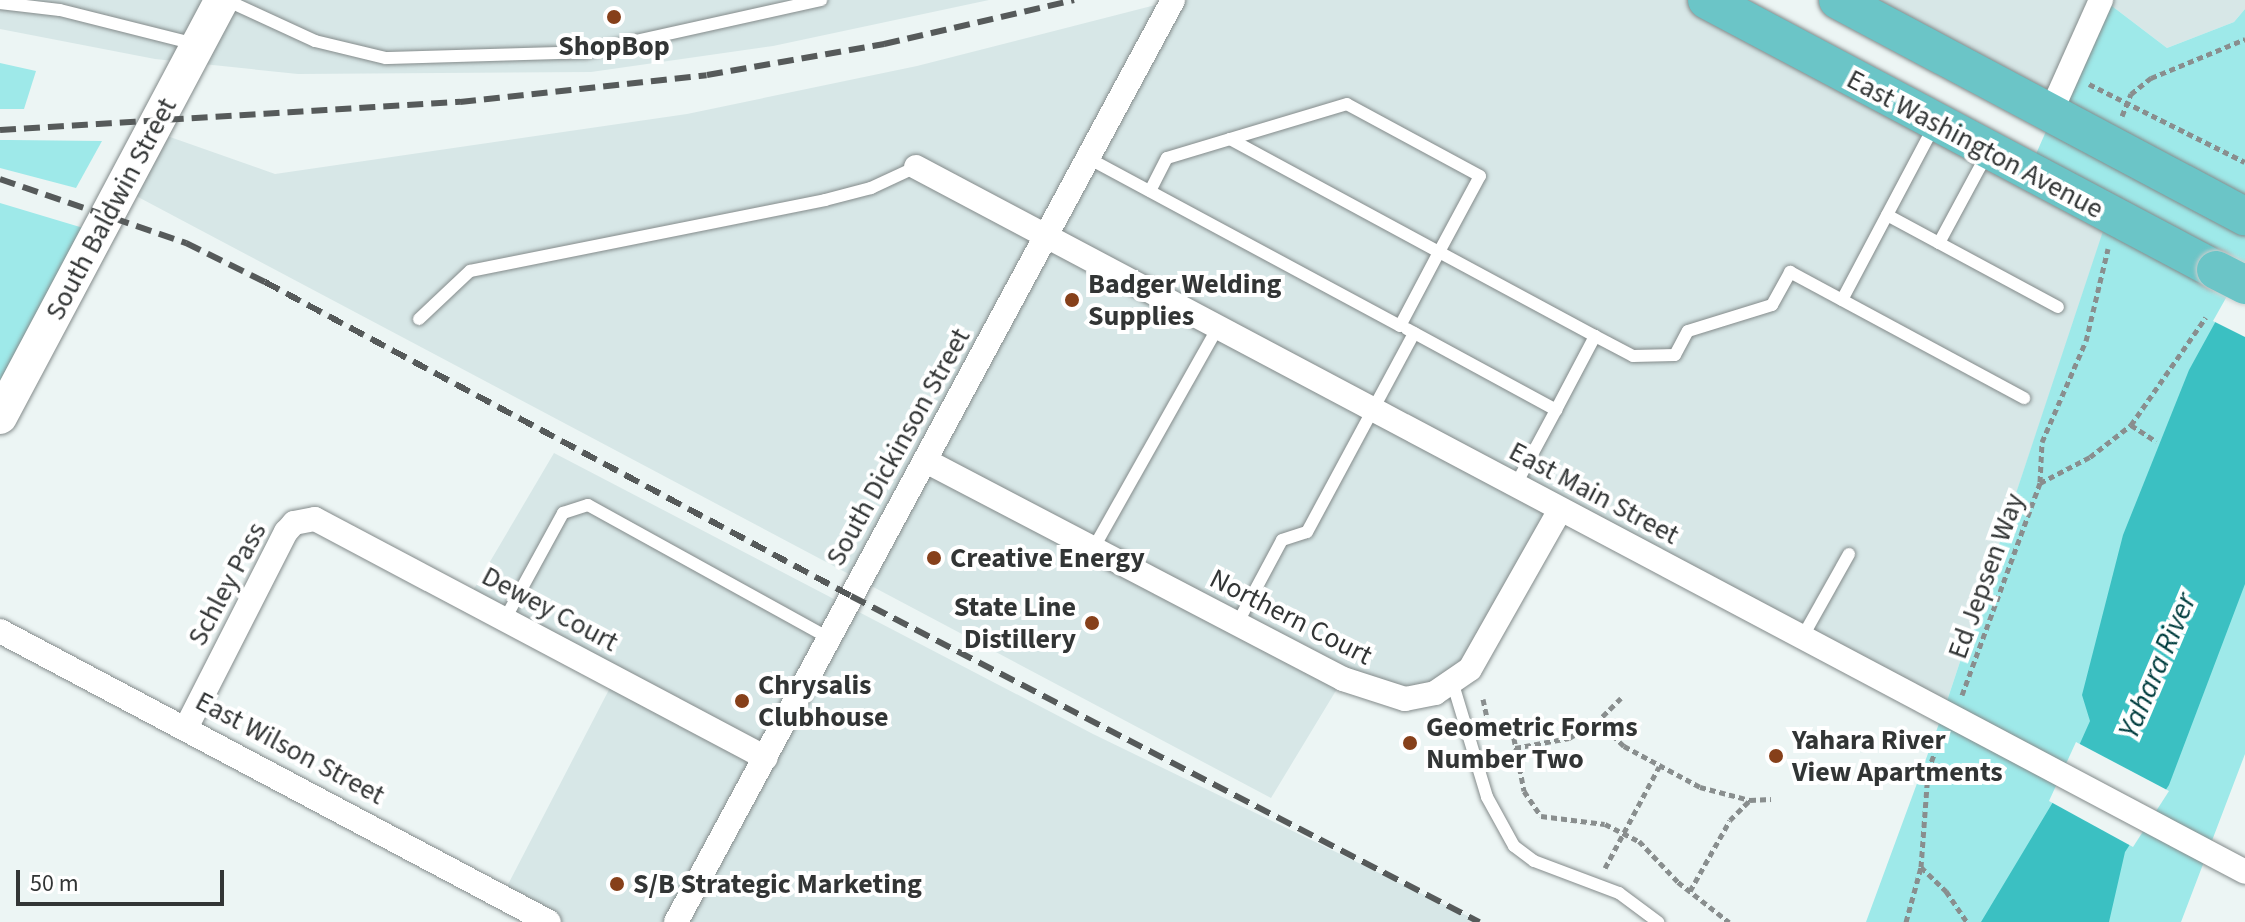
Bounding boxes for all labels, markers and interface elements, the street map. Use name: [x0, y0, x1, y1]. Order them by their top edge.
marker: ShopBop: [605, 8, 623, 26]
place label: ShopBop: [558, 29, 670, 63]
street label: East Washington Avenue: [1841, 62, 2109, 226]
street label: South Baldwin Street: [38, 92, 184, 326]
place label: Badger Welding Supplies: [1088, 267, 1281, 333]
marker: Badger Welding Supplies: [1063, 291, 1081, 309]
street label: South Dickinson Street: [819, 322, 977, 572]
street label: East Main Street: [1503, 434, 1685, 552]
street label: Ed Jepsen Way: [1941, 489, 2031, 663]
street label: Schley Pass: [180, 517, 274, 651]
place label: Creative Energy: [950, 541, 1145, 575]
marker: Creative Energy: [925, 549, 943, 567]
street label: Dewey Court: [476, 559, 624, 659]
street label: Northern Court: [1204, 562, 1378, 672]
water label: Yahara River: [2111, 588, 2205, 744]
place label: State Line Distillery: [954, 590, 1076, 656]
marker: State Line Distillery: [1083, 614, 1101, 632]
place label: Chrysalis Clubhouse: [758, 668, 889, 734]
street label: East Wilson Street: [190, 684, 390, 812]
marker: Chrysalis Clubhouse: [733, 692, 751, 710]
place label: Geometric Forms Number Two: [1426, 710, 1638, 776]
place label: Yahara River View Apartments: [1792, 723, 2003, 789]
marker: Geometric Forms Number Two: [1401, 734, 1419, 752]
marker: Yahara River View Apartments: [1767, 747, 1785, 765]
scale bar: [20, 854, 228, 904]
text: 50 m: [30, 866, 79, 901]
place label: S/B Strategic Marketing: [633, 867, 922, 901]
marker: S/B Strategic Marketing: [608, 875, 626, 893]

